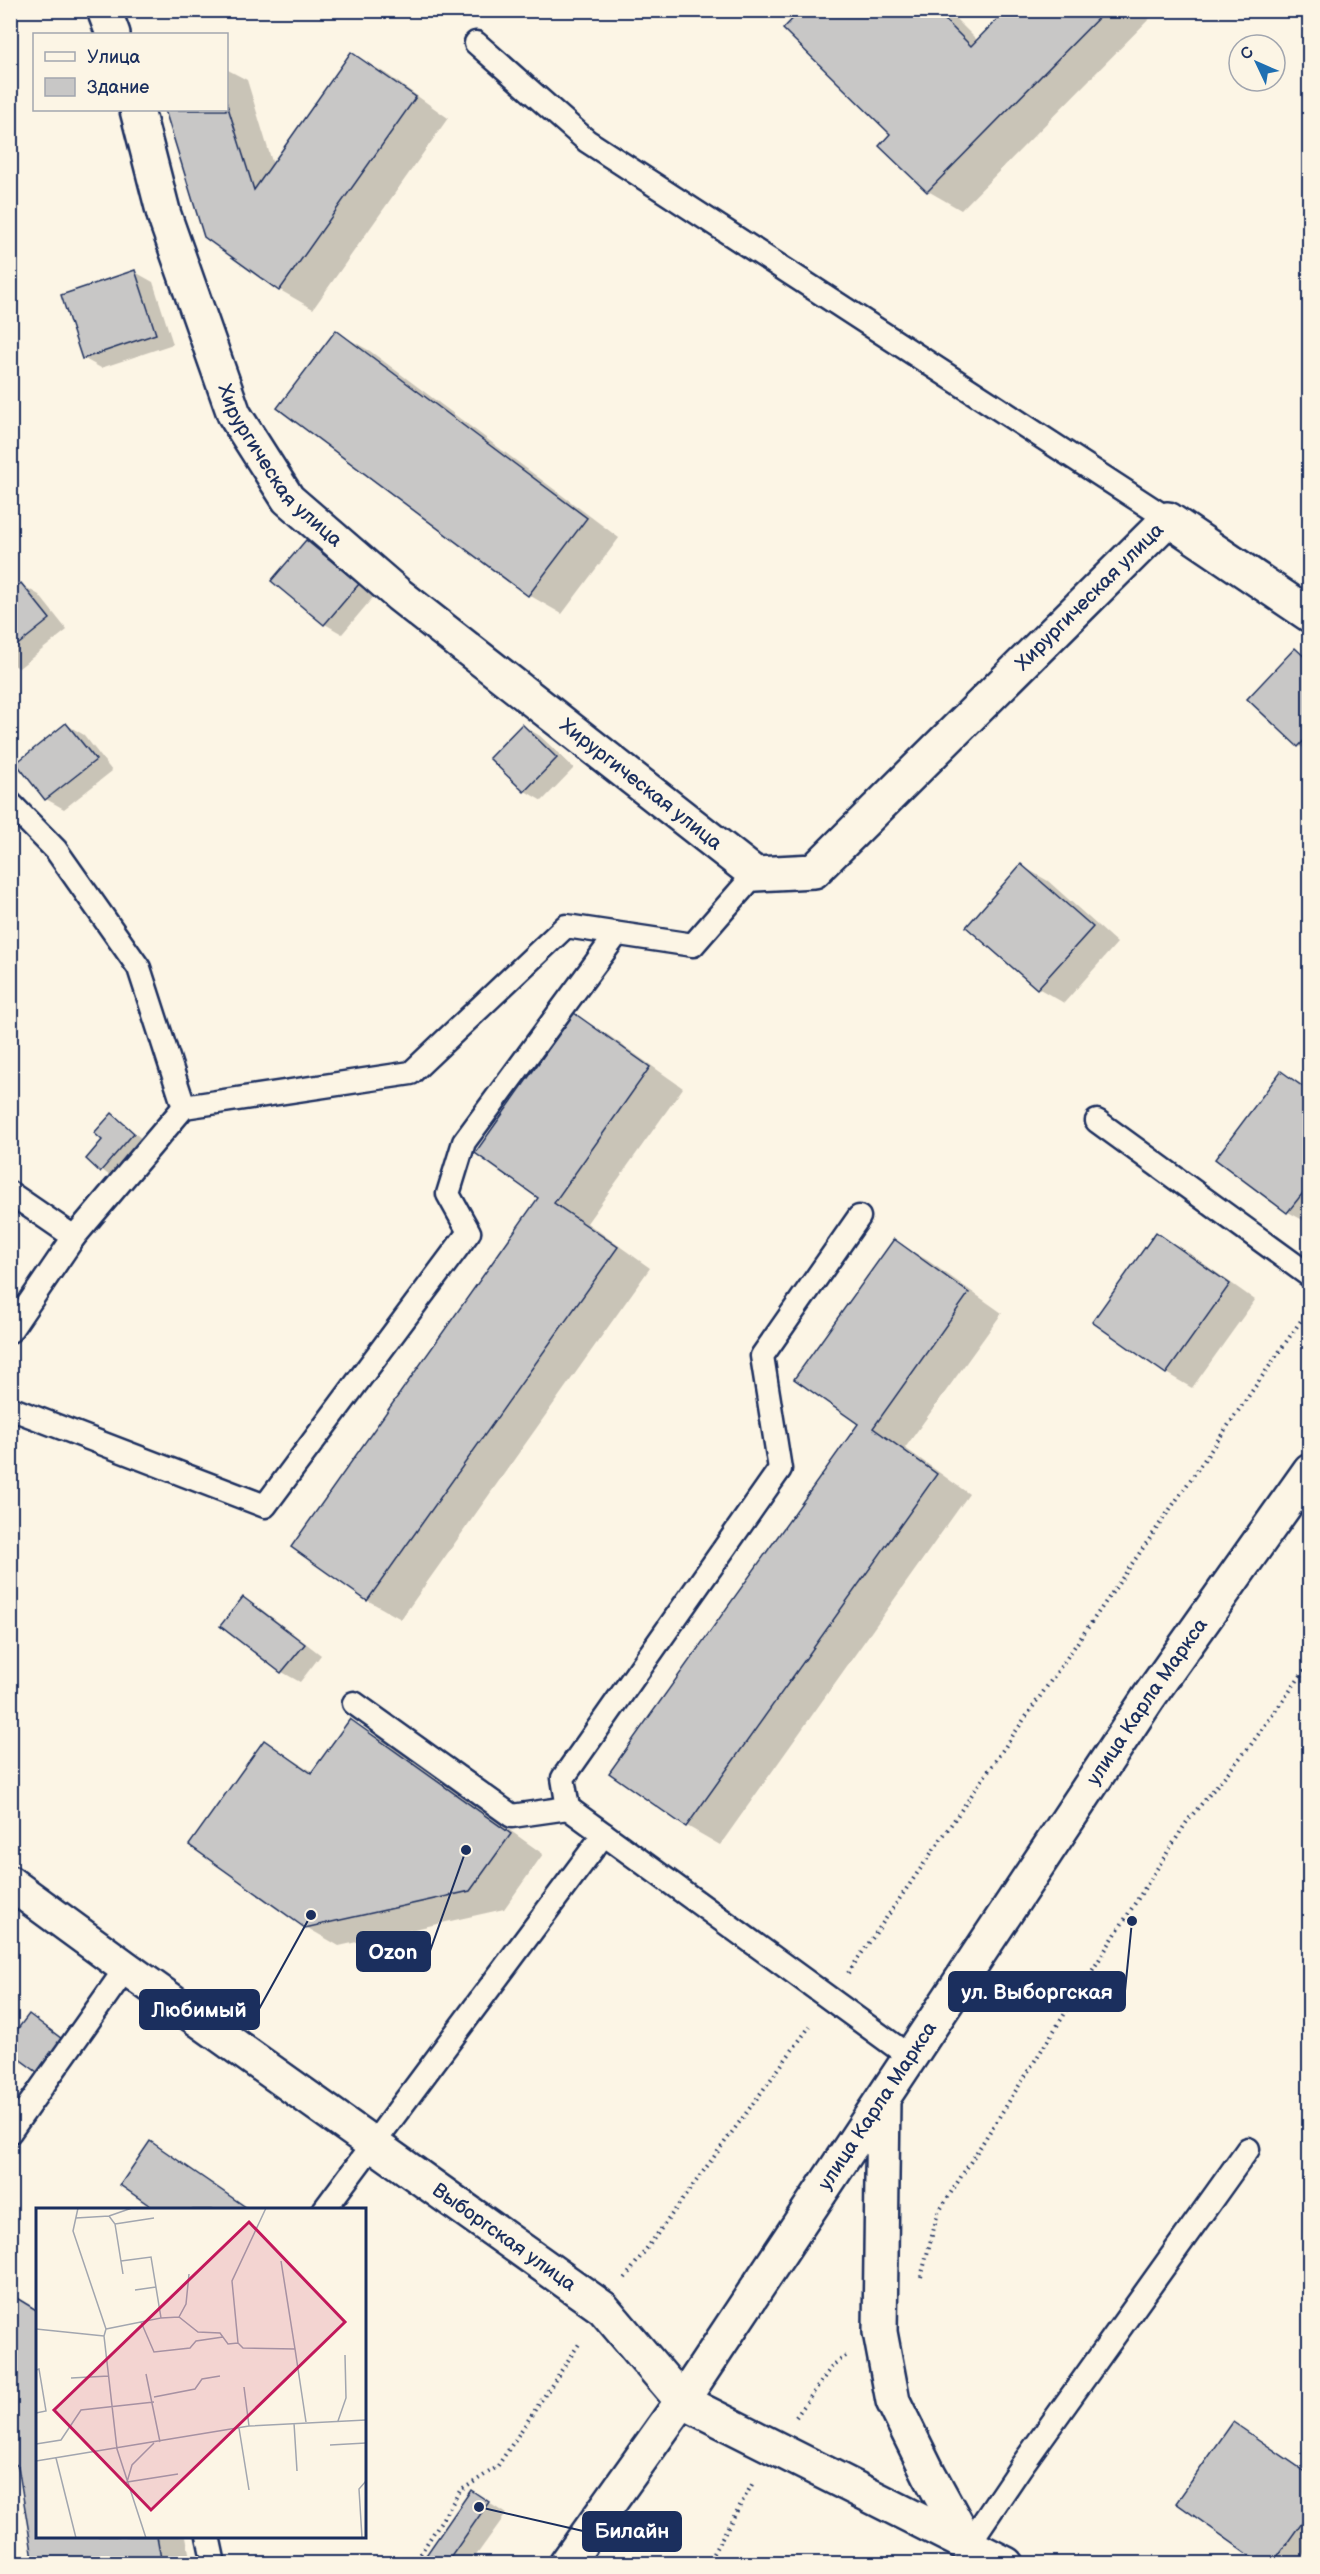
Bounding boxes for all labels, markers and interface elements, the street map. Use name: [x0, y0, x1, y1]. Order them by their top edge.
legend: [33, 33, 228, 111]
north arrow: [1227, 33, 1287, 93]
text: С: [1237, 43, 1258, 64]
text: Улица: [87, 47, 141, 68]
text: Здание: [87, 77, 149, 98]
street label: Хирургическая улица: [212, 381, 347, 552]
street label: Хирургическая улица: [1011, 518, 1169, 676]
street label: Хирургическая улица: [555, 714, 727, 856]
street label: улица Карла Маркса: [1082, 1614, 1213, 1790]
callout: Ozon: [357, 1932, 430, 1971]
text: Ozon: [369, 1940, 417, 1965]
callout: ул. Выборгская: [949, 1972, 1125, 2011]
text: ул. Выборгская: [961, 1980, 1113, 2005]
callout: Любимый: [140, 1990, 259, 2029]
text: Любимый: [150, 1998, 247, 2023]
street label: улица Карла Маркса: [813, 2017, 942, 2195]
street label: Выборгская улица: [427, 2178, 581, 2297]
inset map: [36, 2208, 366, 2538]
callout: Билайн: [583, 2512, 681, 2551]
text: Билайн: [595, 2519, 669, 2544]

